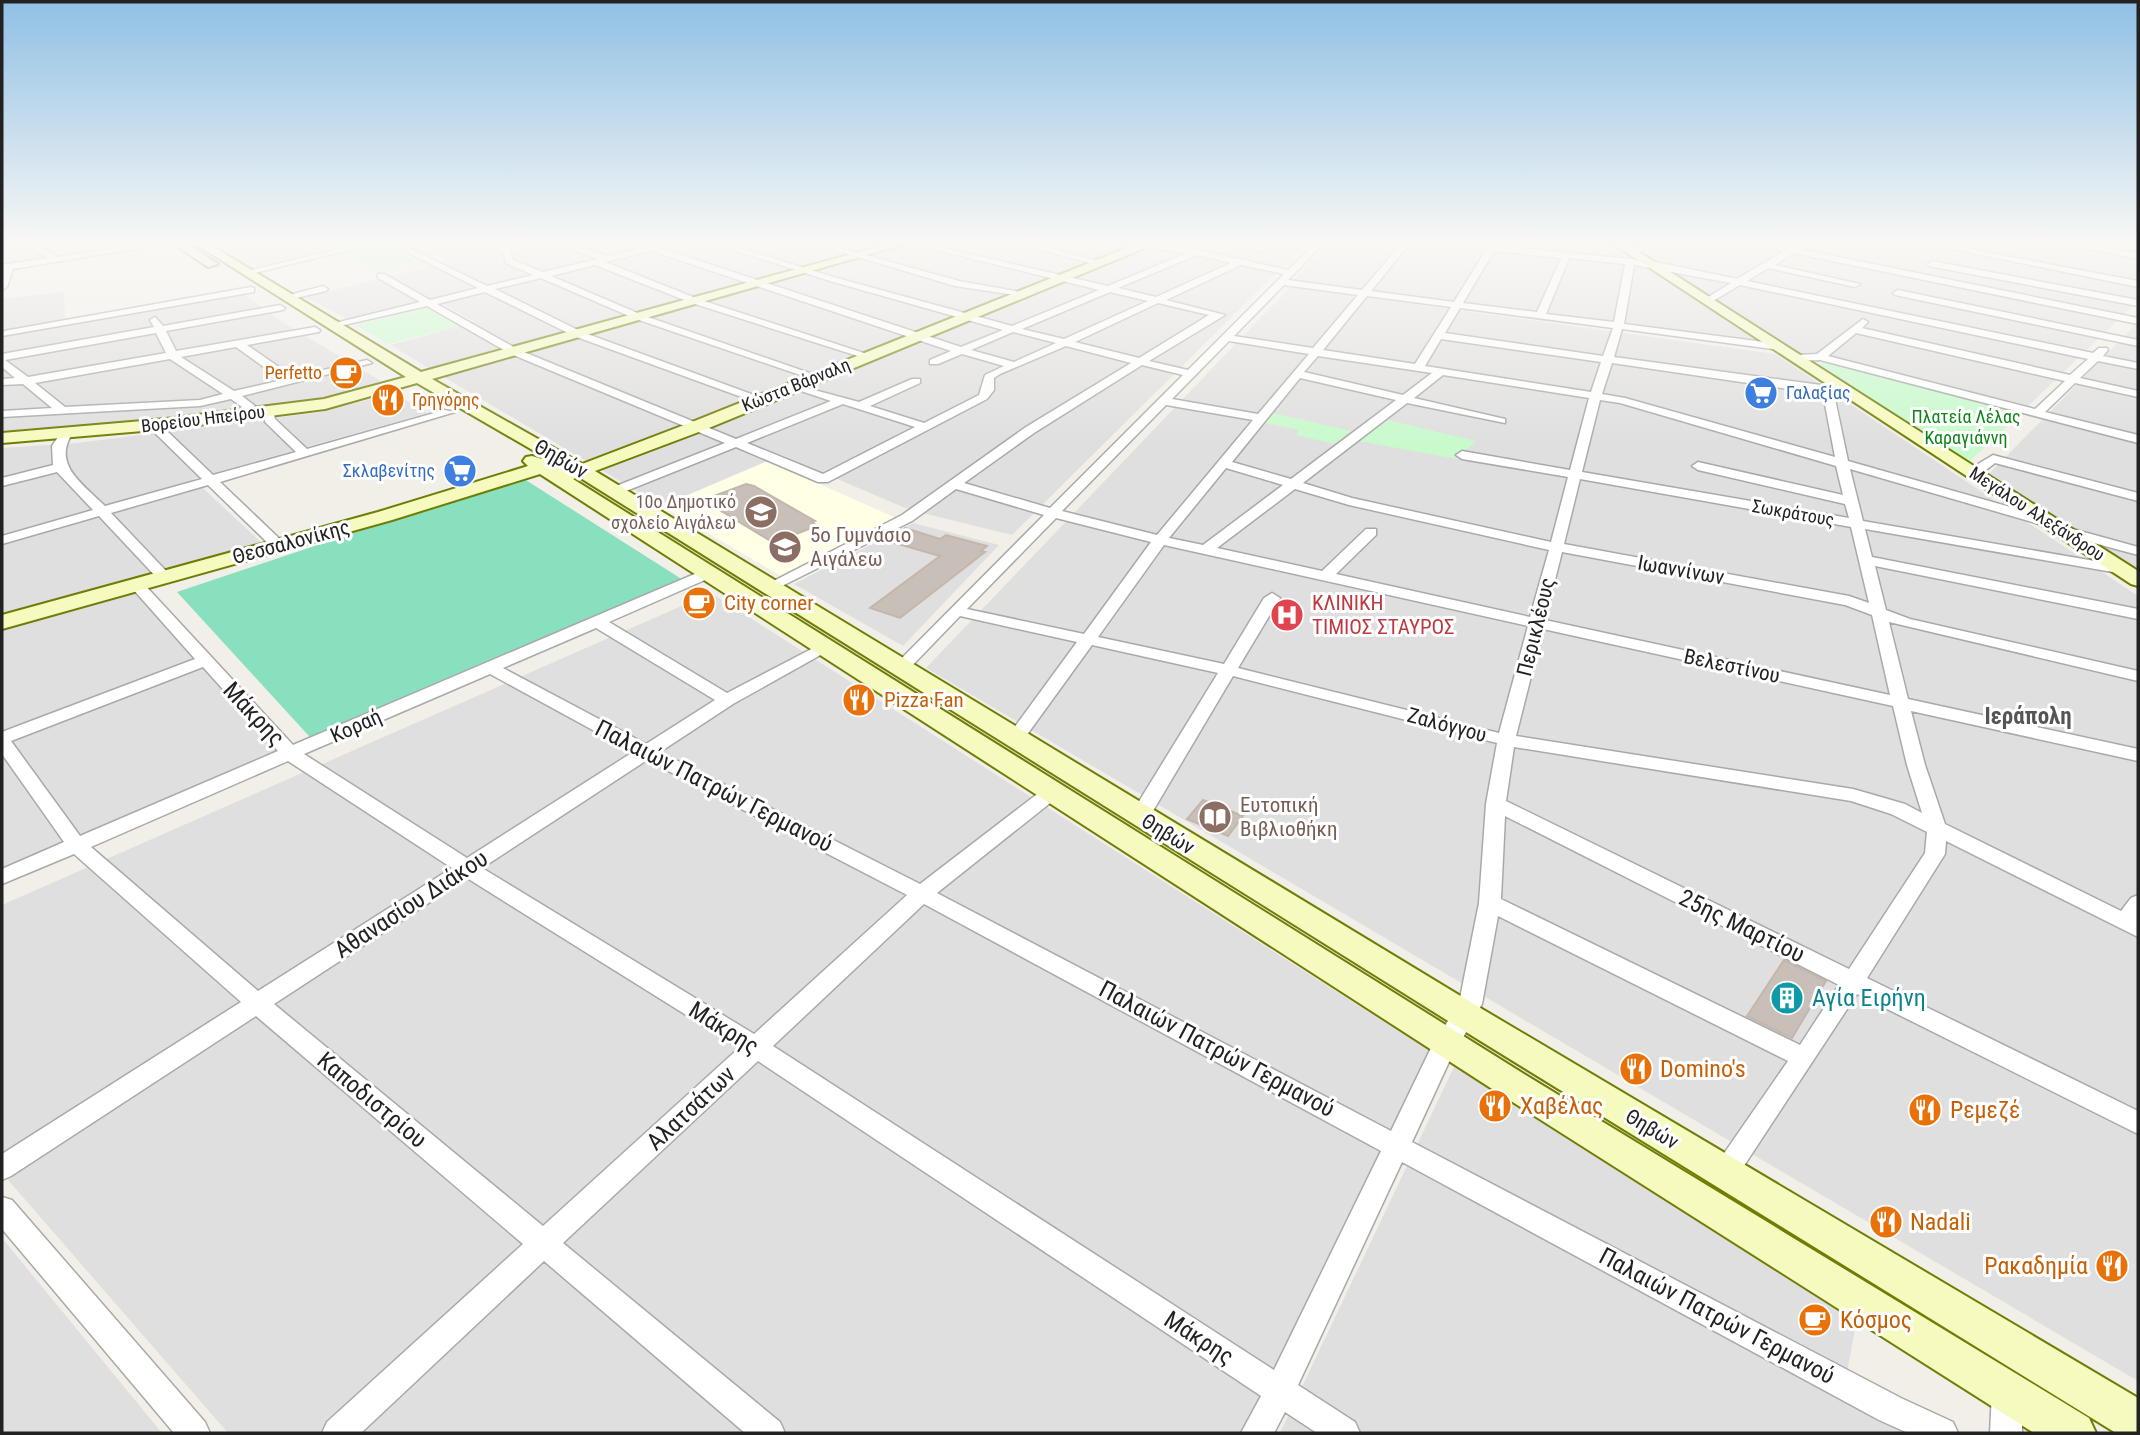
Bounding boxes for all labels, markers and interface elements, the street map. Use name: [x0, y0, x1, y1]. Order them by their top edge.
street label: Κώστα Βάρναλη: [739, 353, 853, 416]
cafe icon: Perfetto: [327, 354, 365, 392]
place label: Perfetto: [265, 362, 322, 383]
supermarket icon: Γαλαξίας: [1742, 374, 1780, 412]
restaurant icon: Γρηγόρης: [369, 381, 407, 419]
place label: Γαλαξίας: [1786, 382, 1850, 403]
place label: Γρηγόρης: [412, 389, 480, 410]
street label: Βορείου Ηπείρου: [140, 400, 266, 437]
park label: Πλατεία Λέλας Καραγιάννη: [1912, 406, 2021, 448]
street label: Θηβών: [530, 434, 592, 484]
supermarket icon: Σκλαβενίτης: [441, 452, 479, 490]
place label: Σκλαβενίτης: [343, 460, 435, 481]
street label: Μεγάλου Αλεξάνδρου: [1966, 462, 2109, 565]
place label: 10ο Δημοτικό σχολείο Αιγάλεω: [611, 491, 736, 533]
school or university icon: 10ο Δημοτικό σχολείο Αιγάλεω: [742, 493, 780, 531]
street label: Σωκράτους: [1750, 495, 1836, 530]
street label: Θεσσαλονίκης: [230, 515, 352, 569]
place label: 5ο Γυμνάσιο Αιγάλεω: [810, 523, 911, 571]
school or university icon: 5ο Γυμνάσιο Αιγάλεω: [766, 528, 804, 566]
street label: Ιωαννίνων: [1636, 551, 1726, 589]
street label: Περικλέους: [1512, 575, 1560, 679]
cafe icon: City corner: [680, 584, 718, 622]
place label: City corner: [724, 591, 814, 615]
place label: ΚΛΙΝΙΚΗ ΤΙΜΙΟΣ ΣΤΑΥΡΟΣ: [1312, 591, 1455, 639]
hospital icon: ΚΛΙΝΙΚΗ ΤΙΜΙΟΣ ΣΤΑΥΡΟΣ: [1268, 596, 1306, 634]
street label: Βελεστίνου: [1682, 644, 1782, 688]
street label: Μάκρης: [217, 676, 291, 752]
restaurant icon: Pizza Fan: [840, 681, 878, 719]
place label: Pizza Fan: [884, 688, 964, 712]
street label: Ζαλόγγου: [1405, 703, 1489, 747]
district label: Ιεράπολη: [1984, 703, 2072, 730]
street label: Κοραή: [327, 704, 385, 748]
street label: Παλαιών Πατρών Γερμανού: [591, 714, 837, 858]
place label: Ευτοπική Βιβλιοθήκη: [1240, 793, 1337, 841]
library icon: Ευτοπική Βιβλιοθήκη: [1196, 798, 1234, 836]
street label: Θηβών: [1137, 809, 1199, 859]
street label: Αθανασίου Διάκου: [329, 844, 493, 964]
street label: 25ης Μαρτίου: [1675, 884, 1809, 968]
street label: Παλαιών Πατρών Γερμανού: [1094, 975, 1340, 1123]
building icon: Αγία Ειρήνη: [1768, 979, 1806, 1017]
place label: Αγία Ειρήνη: [1812, 984, 1926, 1012]
street label: Μάκρης: [684, 996, 764, 1060]
street label: Καποδιστρίου: [312, 1046, 432, 1154]
restaurant icon: Domino's: [1617, 1050, 1655, 1088]
place label: Domino's: [1660, 1055, 1746, 1083]
street label: Αλατσάτων: [641, 1060, 741, 1156]
restaurant icon: Χαβέλας: [1476, 1087, 1514, 1125]
restaurant icon: Ρεμεζέ: [1906, 1091, 1944, 1129]
place label: Χαβέλας: [1520, 1092, 1603, 1120]
place label: Ρεμεζέ: [1950, 1096, 2020, 1124]
street label: Θηβών: [1621, 1104, 1683, 1154]
restaurant icon: Nadali: [1867, 1203, 1905, 1241]
place label: Nadali: [1910, 1208, 1971, 1236]
street label: Παλαιών Πατρών Γερμανού: [1594, 1242, 1840, 1390]
restaurant icon: Ρακαδημία: [2093, 1247, 2131, 1285]
place label: Ρακαδημία: [1984, 1252, 2088, 1280]
cafe icon: Κόσμος: [1796, 1301, 1834, 1339]
street label: Μάκρης: [1159, 1305, 1239, 1371]
place label: Κόσμος: [1840, 1306, 1912, 1334]

